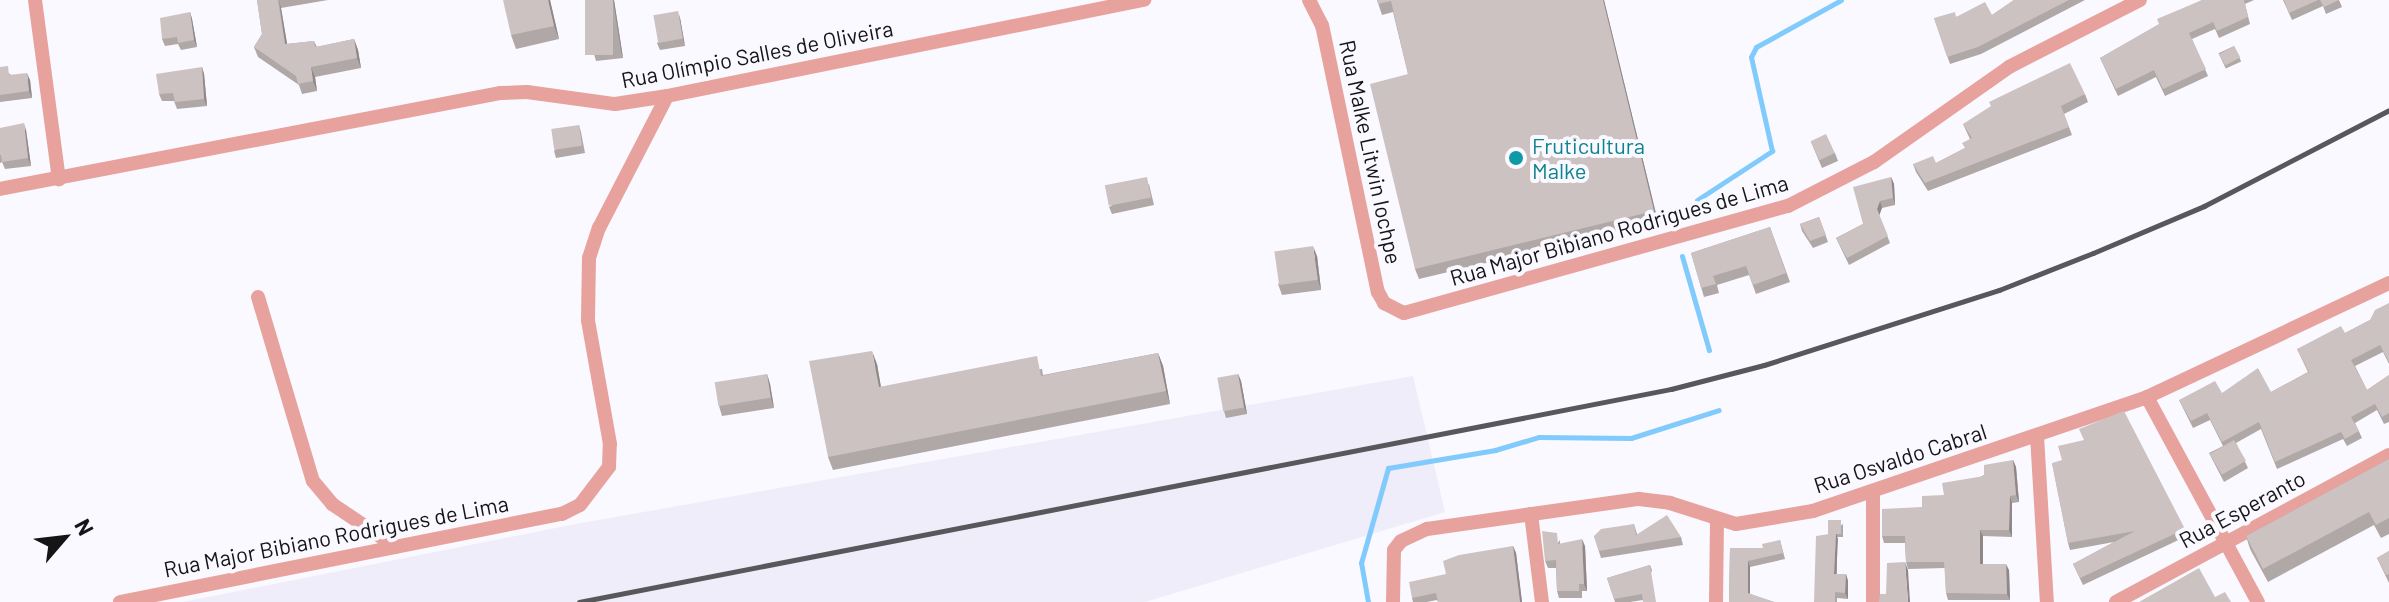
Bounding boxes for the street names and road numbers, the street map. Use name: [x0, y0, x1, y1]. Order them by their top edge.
street label: Rua Olímpio Salles de Oliveira: [619, 15, 895, 93]
street label: Rua Malke Litwin Iochpe: [1334, 38, 1408, 266]
street label: Rua Major Bibiano Rodrigues de Lima: [1447, 169, 1791, 291]
street label: Rua Osvaldo Cabral: [1810, 418, 1990, 498]
street label: Rua Esperanto: [2174, 465, 2310, 553]
street label: Rua Major Bibiano Rodrigues de Lima: [161, 490, 511, 582]

